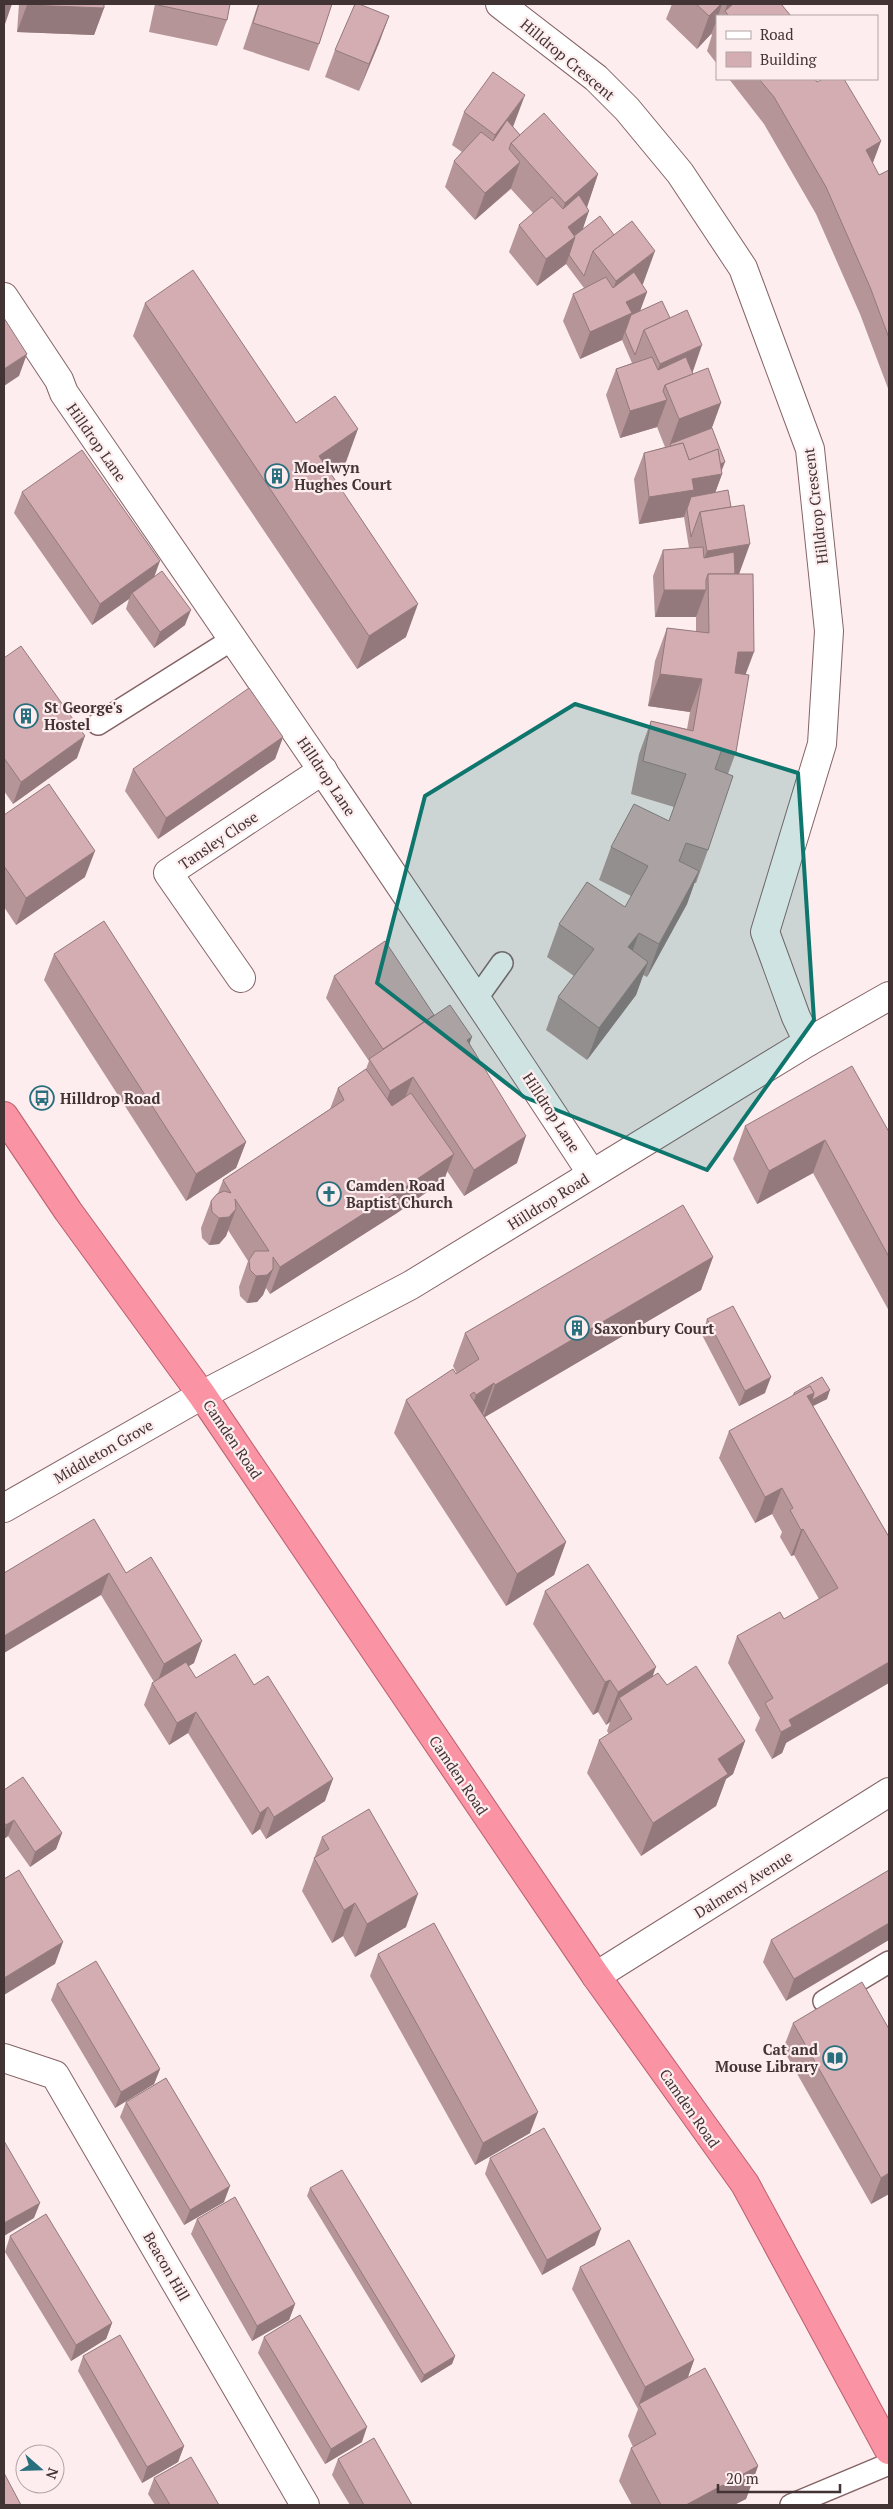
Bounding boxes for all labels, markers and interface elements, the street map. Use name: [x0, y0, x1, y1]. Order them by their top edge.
street label: Hilldrop Crescent: [517, 14, 620, 105]
legend: [716, 15, 878, 80]
text: Road: [760, 24, 793, 44]
text: Building: [760, 49, 818, 69]
street label: Hilldrop Lane: [63, 399, 131, 485]
street label: Hilldrop Crescent: [798, 446, 832, 565]
place label: Moelwyn Hughes Court: [294, 457, 392, 494]
building icon: Moelwyn Hughes Court: [264, 463, 290, 489]
place label: St George's Hostel: [44, 697, 123, 734]
building icon: St George's Hostel: [13, 703, 39, 729]
street label: Hilldrop Lane: [293, 733, 361, 819]
street label: Tansley Close: [175, 806, 261, 874]
street label: Hilldrop Lane: [519, 1068, 585, 1156]
bus stop icon: Hilldrop Road: [29, 1085, 55, 1111]
place label: Hilldrop Road: [60, 1088, 160, 1108]
street label: Hilldrop Road: [503, 1168, 593, 1234]
place label: Camden Road Baptist Church: [346, 1175, 453, 1212]
church icon: Camden Road Baptist Church: [316, 1181, 342, 1207]
building icon: Saxonbury Court: [564, 1315, 590, 1341]
place label: Saxonbury Court: [594, 1318, 714, 1338]
street label: Camden Road: [199, 1395, 267, 1483]
street label: Middleton Grove: [50, 1414, 156, 1488]
street label: Camden Road: [425, 1731, 493, 1819]
street label: Dalmeny Avenue: [690, 1846, 796, 1922]
place label: Cat and Mouse Library: [715, 2039, 819, 2076]
library icon: Cat and Mouse Library: [822, 2045, 848, 2071]
street label: Camden Road: [655, 2065, 725, 2151]
street label: Beacon Hill: [139, 2228, 195, 2304]
north arrow: [15, 2444, 65, 2494]
scale bar: [718, 2462, 840, 2494]
text: N: [42, 2465, 63, 2482]
text: 20 m: [726, 2468, 759, 2488]

